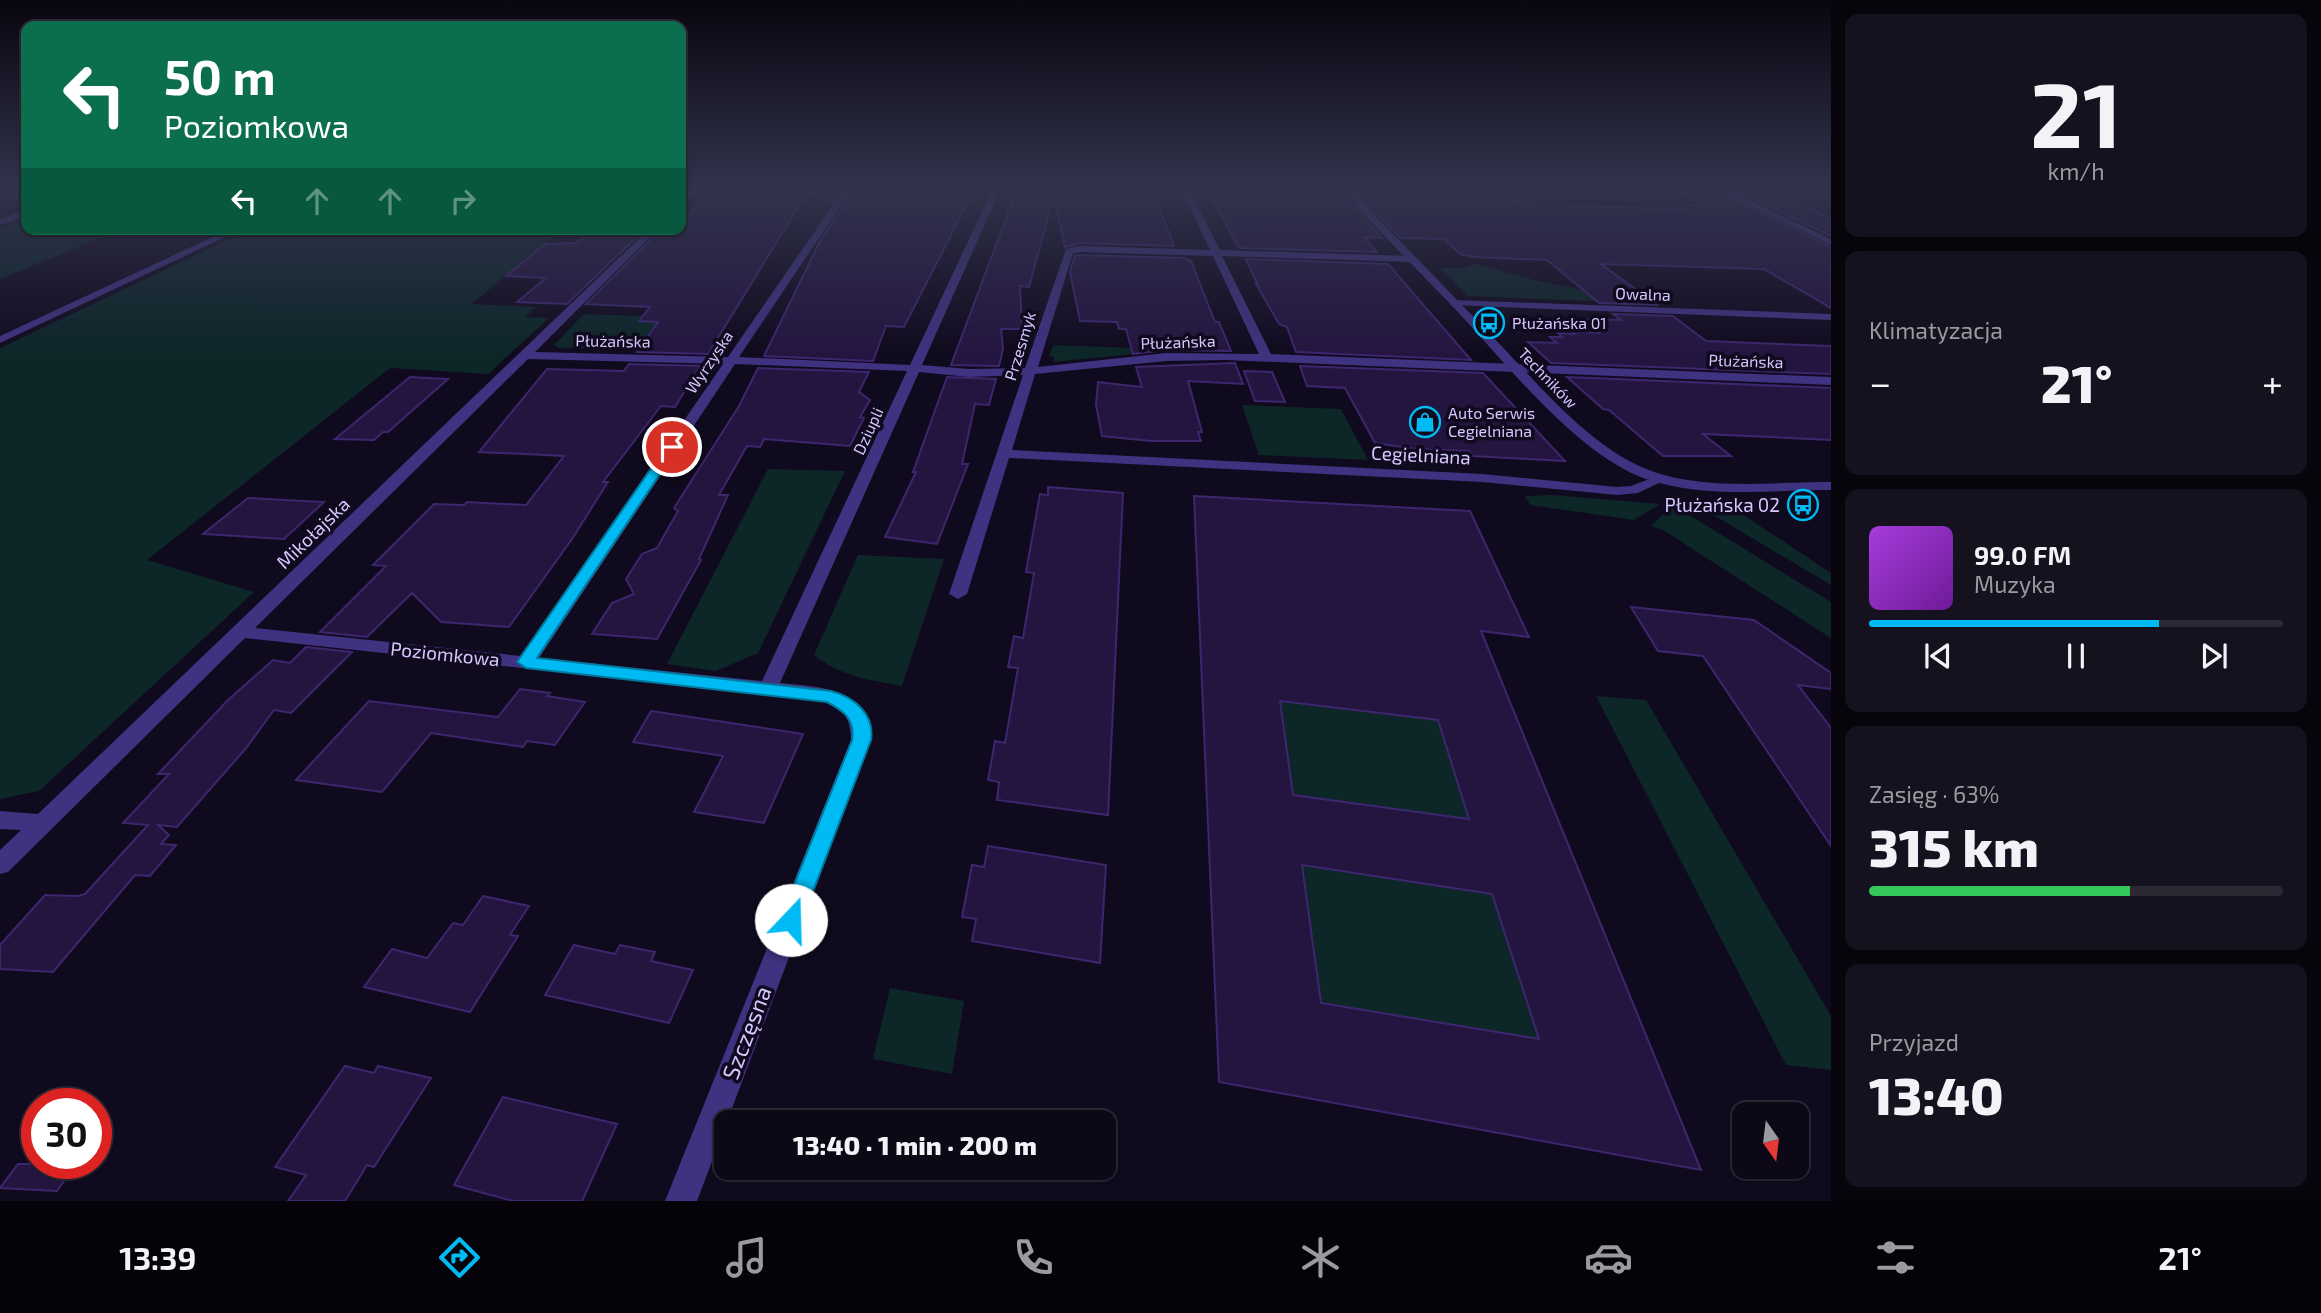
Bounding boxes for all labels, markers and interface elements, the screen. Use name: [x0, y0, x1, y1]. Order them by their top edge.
text: 50 m: [164, 46, 276, 105]
icon: left: [49, 49, 140, 140]
text: 21: [2030, 57, 2122, 166]
text: Poziomkowa: [164, 106, 349, 144]
text: km/h: [2047, 157, 2105, 185]
icon: left: [225, 182, 263, 220]
icon: ahead: [298, 182, 336, 220]
icon: ahead: [371, 182, 409, 220]
icon: right: [444, 182, 482, 220]
street label: Owalna: [1615, 283, 1671, 304]
bus stop icon: Płużańska 01: [1472, 306, 1506, 340]
street label: Przesmyk: [1000, 309, 1039, 383]
place label: Płużańska 01: [1512, 313, 1607, 332]
text: Klimatyzacja: [1869, 316, 2003, 344]
street label: Wyrzyska: [681, 327, 737, 397]
street label: Płużańska: [575, 330, 651, 351]
street label: Płużańska: [1140, 331, 1216, 352]
street label: Techników: [1515, 343, 1582, 412]
street label: Płużańska: [1708, 350, 1784, 371]
text: 21°: [2041, 351, 2112, 413]
text: −: [1869, 359, 1891, 405]
text: +: [2262, 359, 2283, 405]
place label: Auto Serwis Cegielniana: [1448, 403, 1535, 440]
street label: Dziupli: [848, 404, 887, 457]
shop icon: Auto Serwis Cegielniana: [1408, 405, 1442, 439]
pin: [642, 417, 702, 477]
icon: arrive: [653, 428, 691, 466]
street label: Cegielniana: [1371, 440, 1471, 469]
bus stop icon: Płużańska 02: [1786, 488, 1820, 522]
street label: Mikołajska: [271, 492, 354, 573]
place label: Płużańska 02: [1664, 493, 1780, 516]
text: 99.0 FM: [1974, 539, 2071, 570]
text: Muzyka: [1974, 570, 2056, 598]
street label: Poziomkowa: [389, 636, 501, 671]
icon: previous: [1919, 637, 1957, 675]
icon: pause: [2057, 637, 2095, 675]
icon: next: [2195, 637, 2233, 675]
text: Zasięg · 63%: [1869, 780, 1999, 808]
text: 315 km: [1869, 815, 2039, 877]
position arrow: [754, 883, 828, 957]
street label: Szczęsna: [716, 982, 777, 1083]
text: Przyjazd: [1869, 1028, 1959, 1056]
text: 13:40: [1869, 1063, 2004, 1125]
speed limit sign: 30: [21, 1088, 112, 1179]
north arrow: [1732, 1102, 1810, 1180]
map controls: [1732, 1102, 1809, 1179]
text: 13:40 · 1 min · 200 m: [793, 1129, 1037, 1160]
icon: directions: [435, 1233, 484, 1282]
icon: music: [722, 1233, 771, 1282]
icon: phone: [1009, 1233, 1058, 1282]
icon: climate: [1296, 1233, 1345, 1282]
icon: car: [1584, 1233, 1633, 1282]
icon: filters: [1871, 1233, 1920, 1282]
text: 13:39: [119, 1238, 196, 1276]
text: 21°: [2158, 1238, 2202, 1276]

